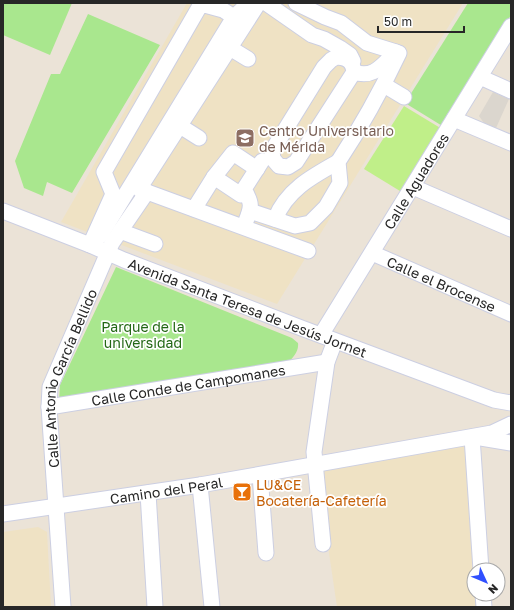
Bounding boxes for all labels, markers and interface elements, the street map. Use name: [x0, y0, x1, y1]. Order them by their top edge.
scale bar: [378, 8, 464, 34]
text: 50 m: [384, 14, 412, 29]
place label: Centro Universitario de Mérida: [259, 122, 394, 155]
school or university icon: Centro Universitario de Mérida: [234, 127, 256, 149]
street label: Calle Aguadores: [380, 129, 452, 232]
street label: Calle el Brocense: [385, 252, 499, 315]
street label: Avenida Santa Teresa de Jesús Jornet: [126, 254, 369, 360]
street label: Calle Antonio García Bellido: [41, 286, 100, 469]
park label: Parque de la universidad: [101, 318, 185, 351]
street label: Calle Conde de Campomanes: [90, 360, 286, 409]
street label: Camino del Peral: [109, 473, 224, 507]
place label: LU&CE Bocatería-Cafetería: [256, 476, 387, 509]
bar icon: LU&CE Bocatería-Cafetería: [231, 481, 253, 503]
north arrow: [466, 562, 506, 602]
text: N: [486, 582, 501, 597]

